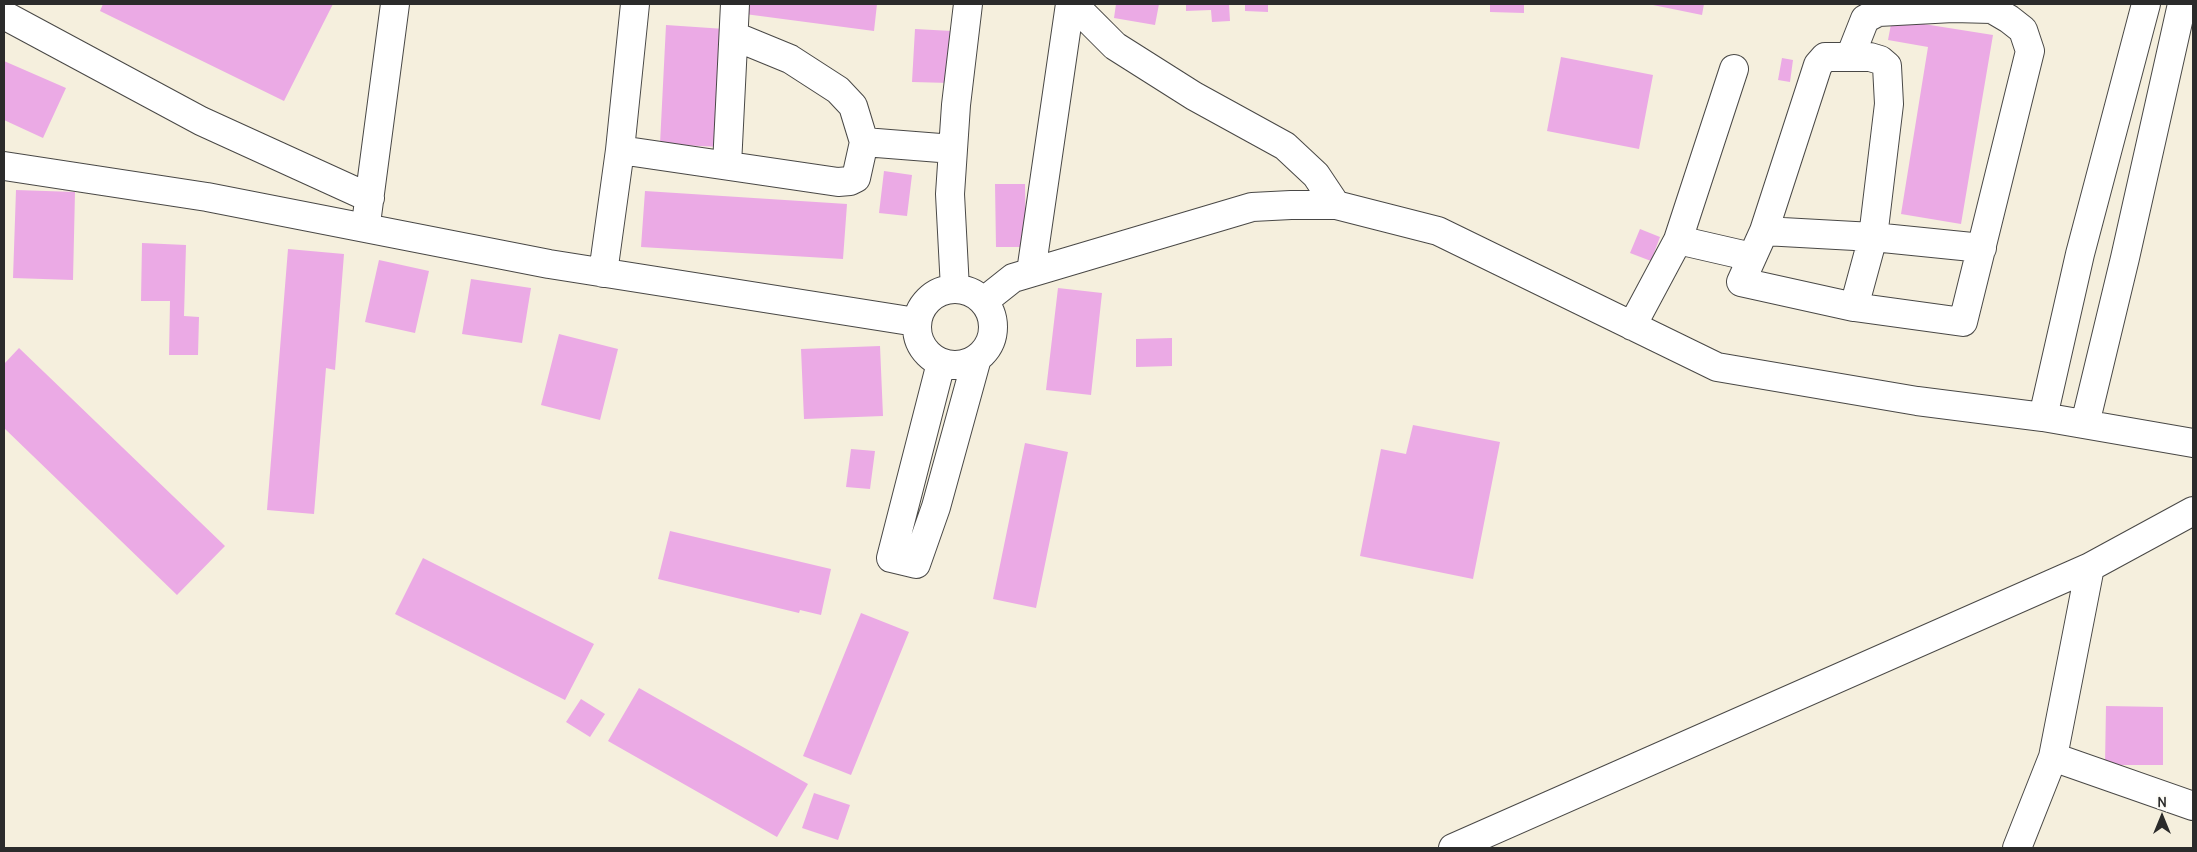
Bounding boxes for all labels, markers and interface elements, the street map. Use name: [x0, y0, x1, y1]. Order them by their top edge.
north arrow: [2137, 792, 2187, 842]
text: N: [2157, 793, 2167, 811]

